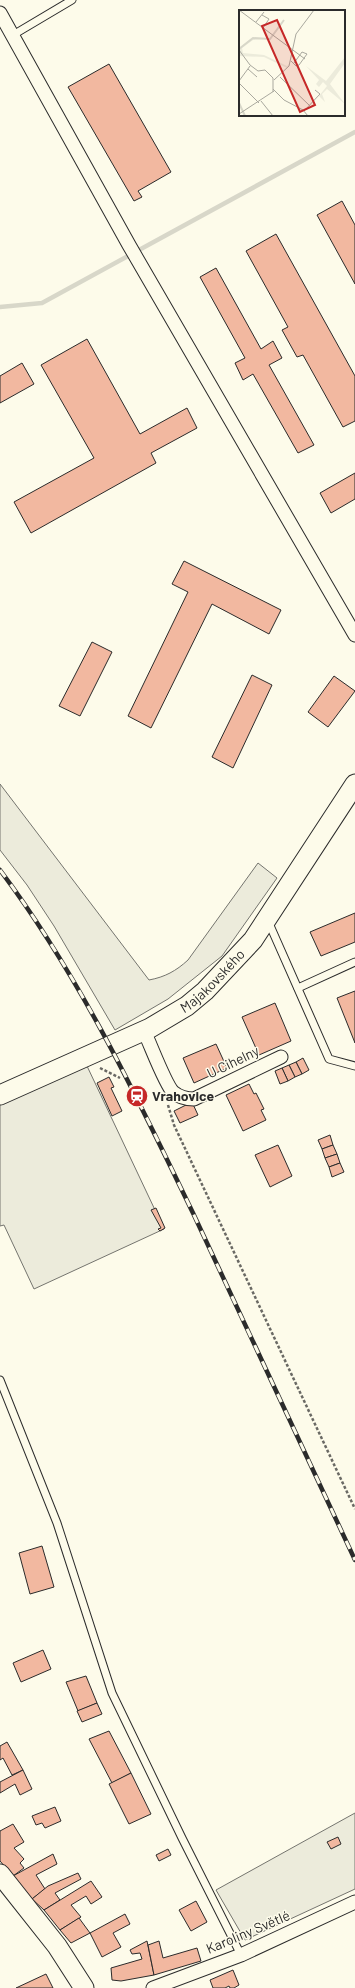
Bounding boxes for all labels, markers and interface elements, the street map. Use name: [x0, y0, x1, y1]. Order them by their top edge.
inset map: [239, 10, 345, 116]
street label: Majakovského: [177, 945, 248, 1016]
street label: U Cihelny: [204, 1041, 262, 1081]
station icon: Vrahovice: [124, 1083, 150, 1109]
place label: Vrahovice: [152, 1087, 214, 1104]
street label: Karoliny Světlé: [203, 1906, 292, 1957]

